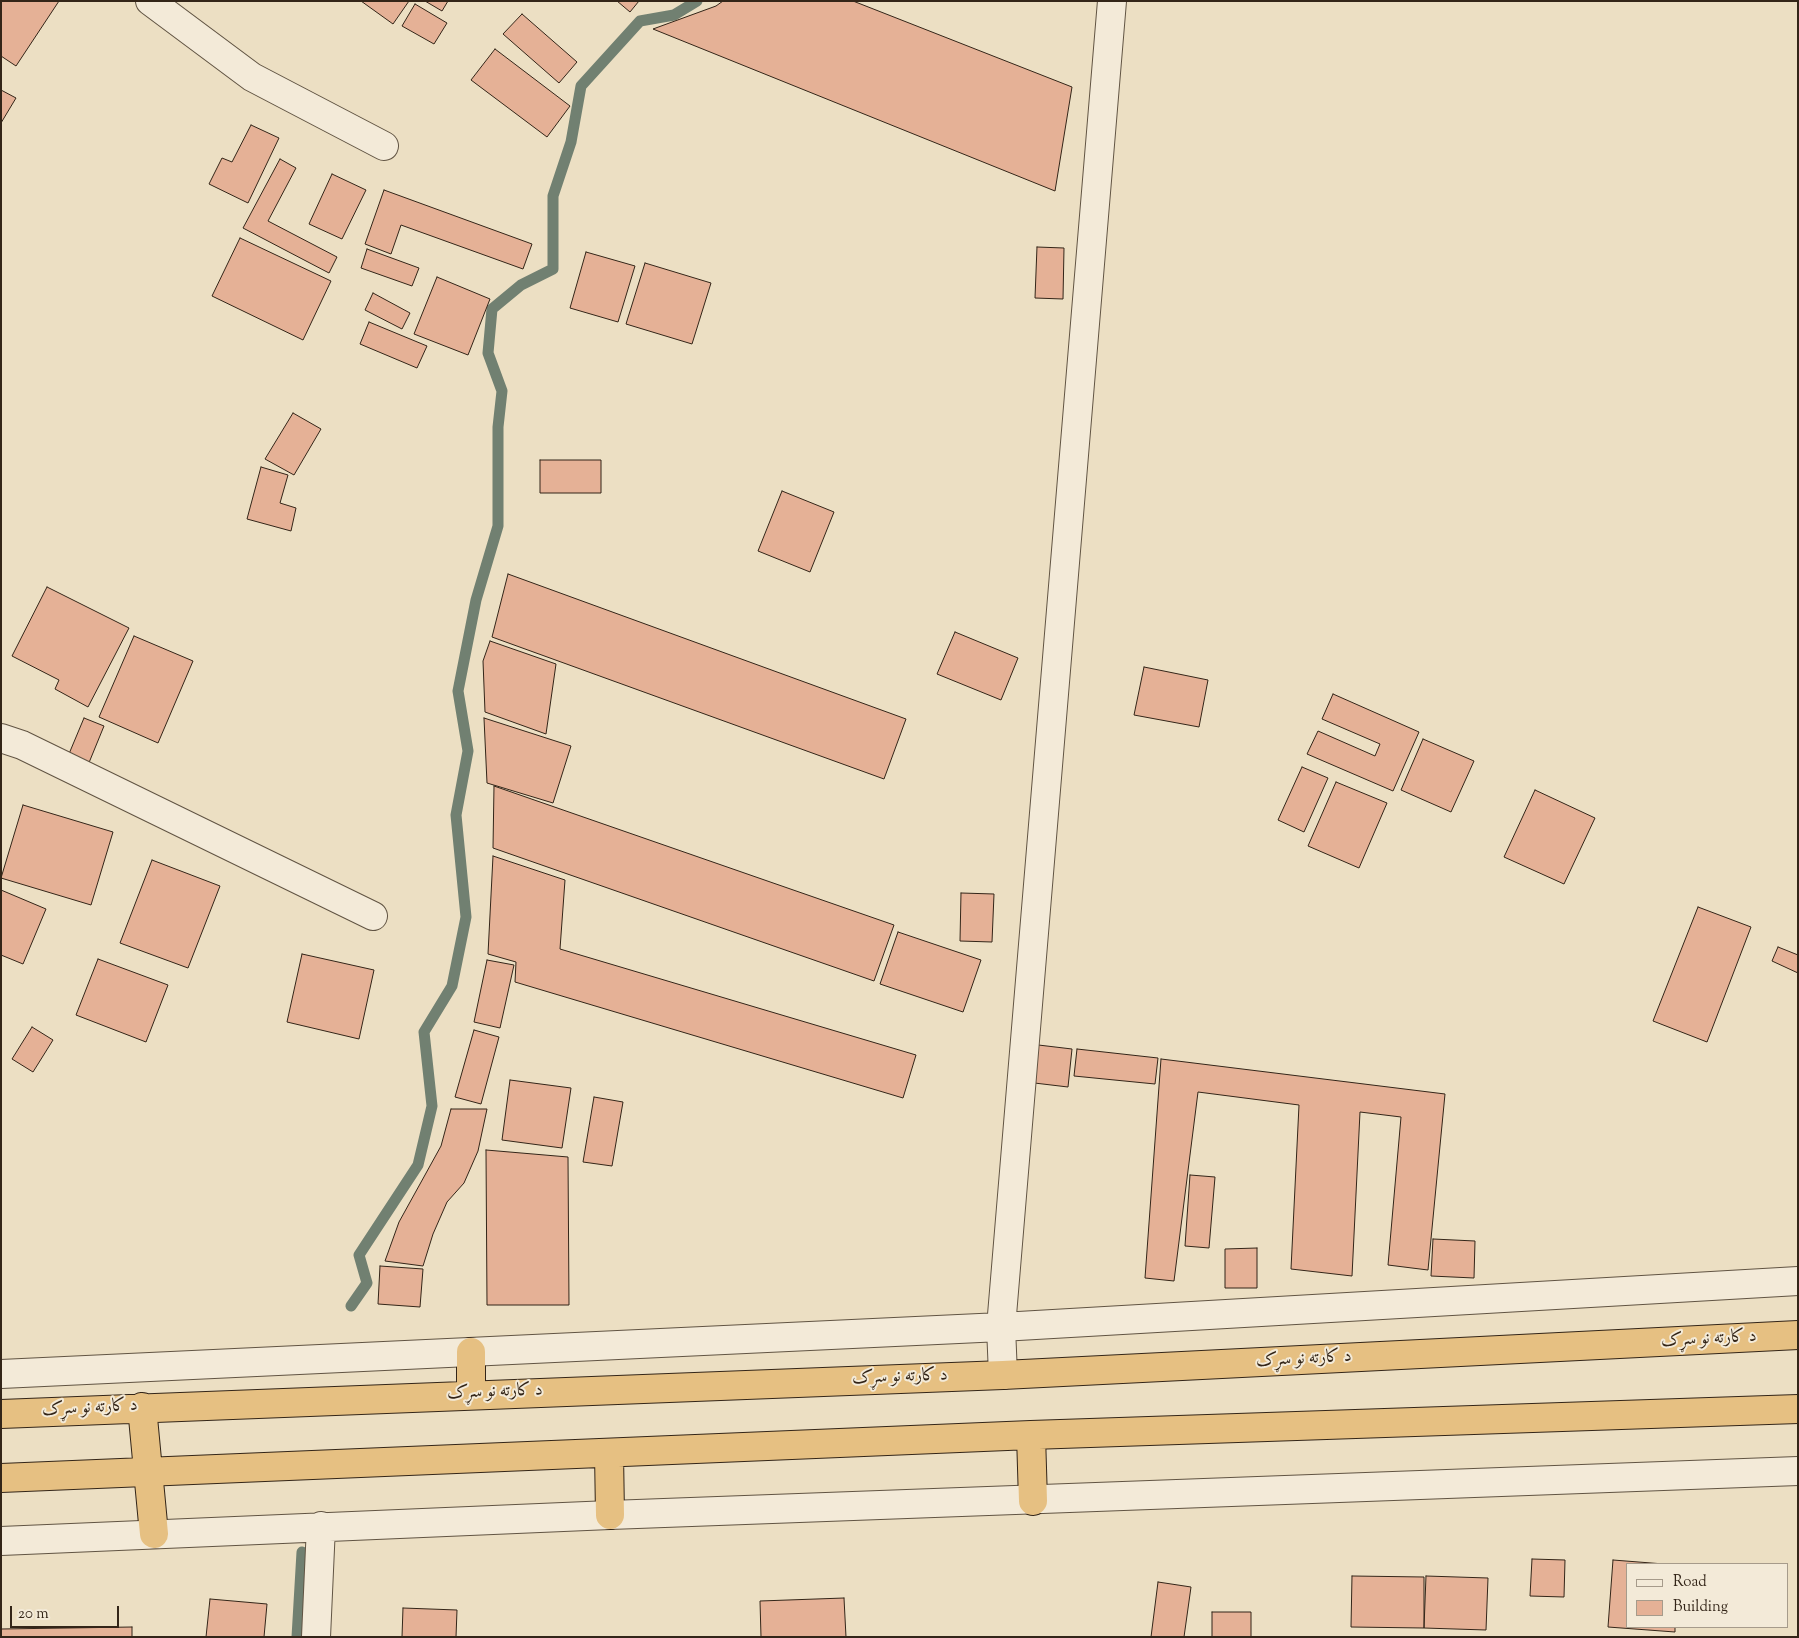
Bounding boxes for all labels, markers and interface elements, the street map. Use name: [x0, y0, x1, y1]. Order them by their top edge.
street label: د کارته نو سړک: [1661, 1327, 1757, 1353]
street label: د کارته نو سړک: [1256, 1347, 1352, 1373]
street label: د کارته نو سړک: [852, 1366, 948, 1390]
street label: د کارته نو سړک: [447, 1381, 543, 1405]
street label: د کارته نو سړک: [42, 1396, 138, 1422]
legend: [1626, 1563, 1789, 1628]
text: Road: [1673, 1572, 1707, 1593]
scale bar: [12, 1596, 121, 1628]
text: Building: [1673, 1597, 1728, 1618]
text: 20 m: [18, 1604, 49, 1625]

